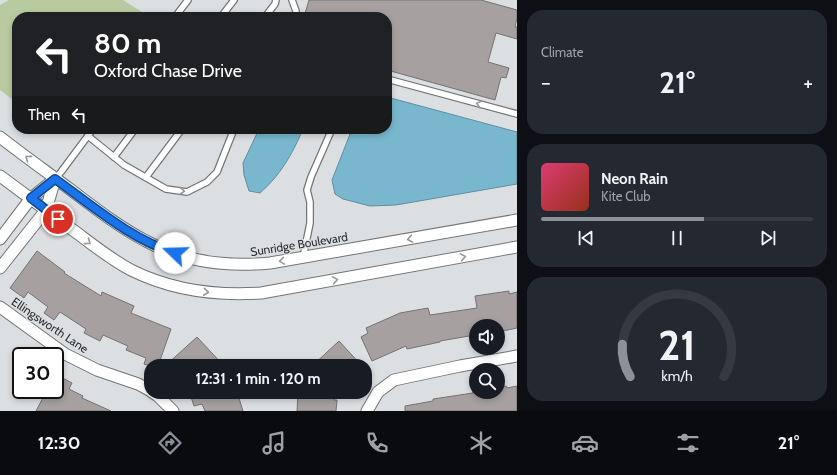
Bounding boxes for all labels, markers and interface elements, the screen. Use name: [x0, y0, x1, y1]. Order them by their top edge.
text: 80 m: [94, 26, 161, 60]
icon: left: [28, 28, 80, 80]
text: Climate: [541, 44, 583, 60]
text: Oxford Chase Drive: [94, 60, 242, 82]
text: 21°: [659, 64, 695, 101]
text: −: [541, 69, 551, 96]
text: +: [803, 69, 813, 96]
one-way arrow: [476, 100, 483, 109]
icon: left: [68, 104, 90, 126]
text: Then: [28, 106, 60, 124]
one-way arrow: [25, 156, 32, 163]
text: Neon Rain: [601, 170, 668, 188]
one-way arrow: [179, 186, 185, 195]
text: Kite Club: [601, 188, 650, 204]
pin: [41, 202, 75, 236]
icon: arrive: [47, 208, 69, 230]
icon: previous: [575, 227, 597, 249]
icon: pause: [666, 227, 688, 249]
icon: next: [757, 227, 779, 249]
street label: Sunridge Boulevard: [249, 229, 349, 259]
position arrow: [154, 232, 196, 274]
one-way arrow: [406, 234, 413, 242]
one-way arrow: [84, 237, 91, 244]
one-way arrow: [460, 253, 466, 262]
one-way arrow: [279, 257, 285, 265]
one-way arrow: [332, 276, 338, 285]
one-way arrow: [203, 287, 209, 296]
street label: Ellingsworth Lane: [9, 294, 91, 356]
map controls: [469, 319, 505, 399]
button: sound: [469, 319, 505, 355]
text: 21: [658, 320, 696, 370]
speed limit sign: 30: [12, 347, 64, 399]
button: search: [469, 363, 505, 399]
text: km/h: [661, 367, 693, 385]
text: 12:31 · 1 min · 120 m: [195, 370, 321, 388]
icon: directions: [156, 429, 184, 457]
icon: music: [260, 429, 288, 457]
icon: phone: [363, 429, 391, 457]
icon: climate: [467, 429, 495, 457]
icon: car: [571, 429, 599, 457]
icon: filters: [674, 429, 702, 457]
text: 12:30: [38, 432, 80, 454]
text: 21°: [778, 432, 799, 454]

